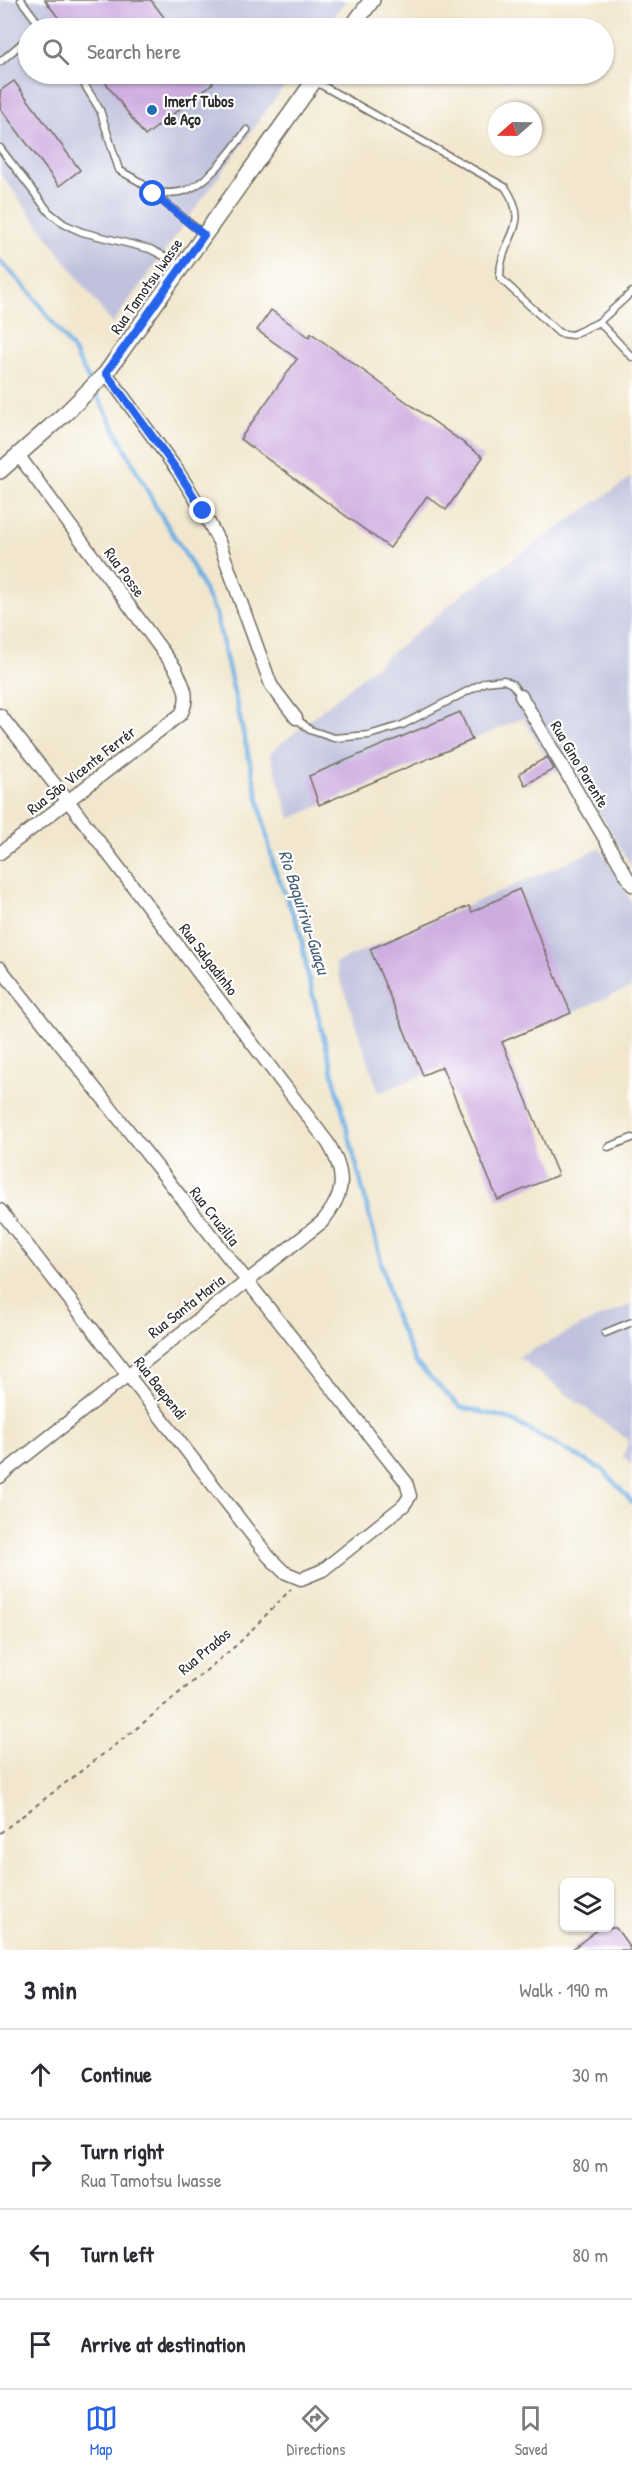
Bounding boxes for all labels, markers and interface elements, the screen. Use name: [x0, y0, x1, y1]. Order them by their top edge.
search box: [18, 18, 614, 84]
icon: search: [39, 35, 72, 68]
text: Search here: [87, 36, 181, 66]
place label: Imerf Tubos de Aço: [164, 90, 235, 130]
north arrow: [488, 102, 542, 156]
marker: Imerf Tubos de Aço: [145, 103, 159, 117]
route start: [139, 180, 165, 206]
street label: Rua Tamotsu Iwasse: [105, 233, 188, 338]
route end: [189, 497, 215, 523]
street label: Rua Posse: [100, 543, 151, 602]
street label: Rua Gino Parente: [545, 716, 615, 812]
street label: Rua São Vicente Ferrér: [22, 721, 140, 819]
water label: Rio Baquirivu-Guaçu: [273, 847, 337, 979]
street label: Rua Salgadinho: [175, 918, 244, 1000]
street label: Rua Cruzilia: [185, 1182, 245, 1250]
street label: Rua Santa Maria: [143, 1269, 229, 1343]
street label: Rua Baependi: [129, 1352, 193, 1424]
street label: Rua Prados: [173, 1622, 235, 1680]
map controls: [560, 1878, 614, 1932]
button: layers: [560, 1878, 614, 1932]
text: 3 min: [24, 1972, 77, 2007]
text: Walk · 190 m: [519, 1976, 608, 2003]
icon: ahead: [24, 2058, 57, 2091]
text: Continue: [81, 2059, 152, 2089]
text: 30 m: [572, 2061, 608, 2088]
text: Turn right: [81, 2136, 164, 2166]
icon: right: [24, 2148, 57, 2181]
text: 80 m: [572, 2151, 608, 2178]
text: Rua Tamotsu Iwasse: [81, 2166, 222, 2193]
icon: left: [24, 2238, 57, 2271]
text: Turn left: [81, 2239, 154, 2269]
text: 80 m: [572, 2241, 608, 2268]
icon: arrive: [24, 2328, 57, 2361]
text: Arrive at destination: [81, 2329, 246, 2359]
tab: Map: [85, 2402, 118, 2460]
tab: Directions: [287, 2402, 345, 2460]
tab: Saved: [514, 2402, 547, 2460]

